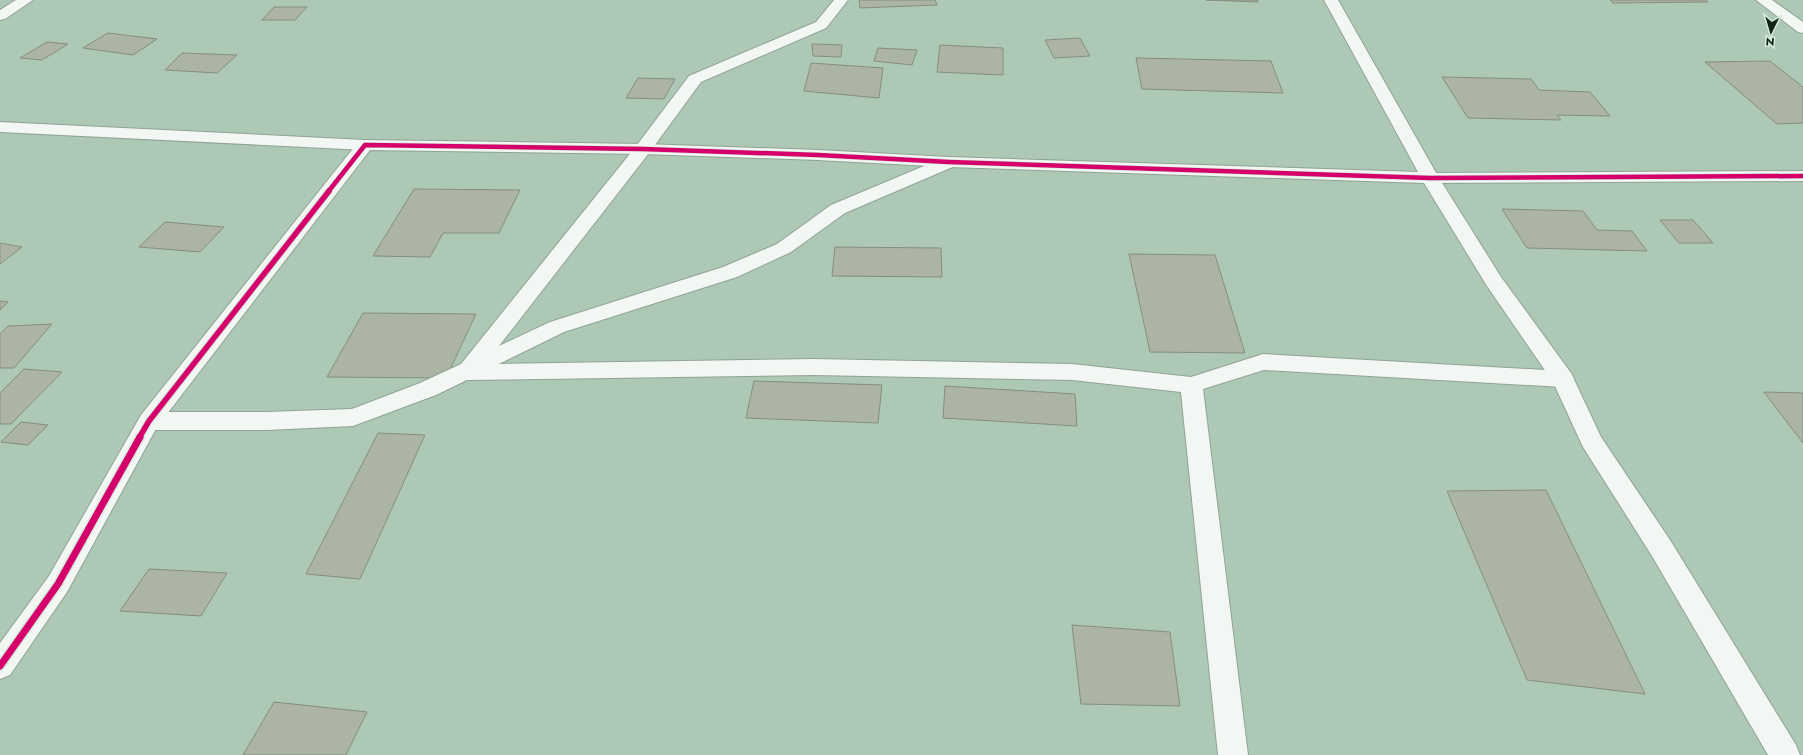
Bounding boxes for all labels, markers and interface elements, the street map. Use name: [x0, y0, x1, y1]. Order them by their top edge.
north arrow: [1751, 12, 1791, 52]
text: N: [1765, 34, 1775, 50]

